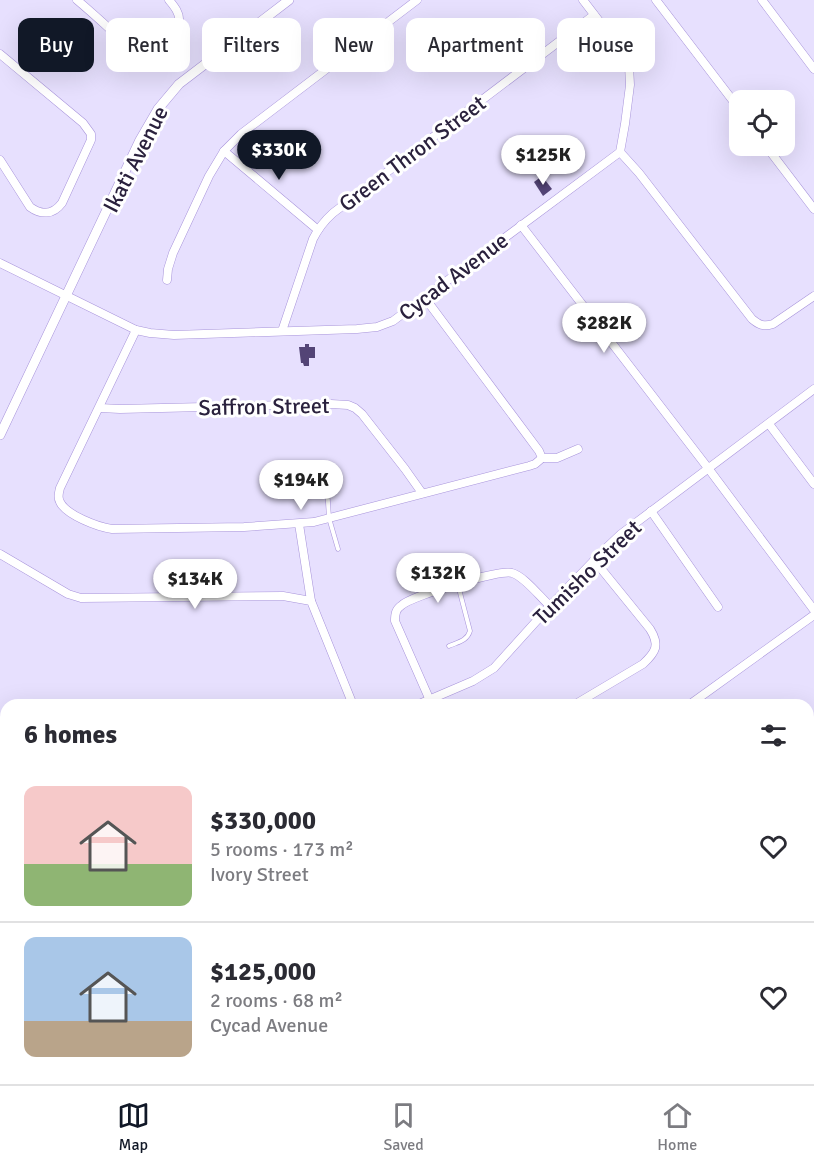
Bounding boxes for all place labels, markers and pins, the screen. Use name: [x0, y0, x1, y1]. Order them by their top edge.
pin: $330K: [237, 130, 321, 181]
pin: $125K: [501, 135, 585, 186]
pin: $282K: [562, 303, 646, 354]
pin: $194K: [259, 460, 343, 511]
pin: $132K: [396, 553, 480, 604]
pin: $134K: [153, 559, 237, 610]

